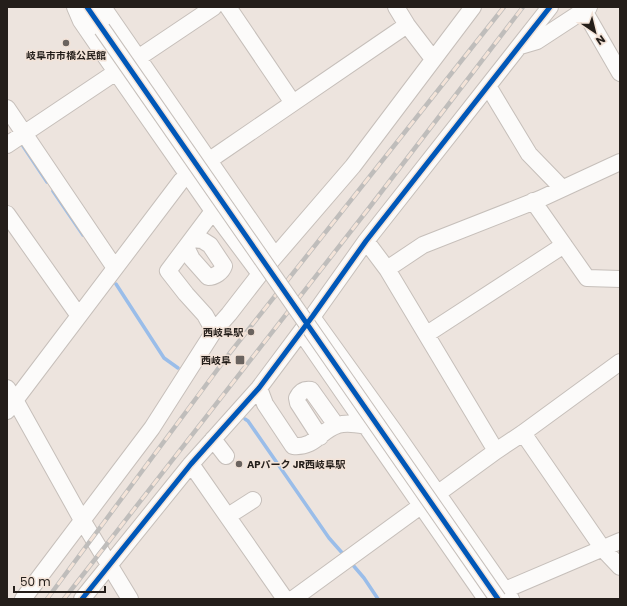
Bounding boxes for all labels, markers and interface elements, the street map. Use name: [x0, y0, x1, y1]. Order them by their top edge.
north arrow: [575, 12, 615, 52]
text: N: [593, 31, 609, 49]
marker: 岐阜市市橋公民館: [61, 38, 71, 48]
place label: 岐阜市市橋公民館: [26, 48, 106, 63]
place label: 西岐阜駅: [203, 325, 244, 340]
marker: 西岐阜駅: [246, 327, 256, 337]
place label: 西岐阜: [201, 353, 231, 368]
marker: 西岐阜: [234, 354, 246, 366]
place label: APパーク JR西岐阜駅: [247, 457, 346, 472]
marker: APパーク JR西岐阜駅: [234, 459, 244, 469]
scale bar: [14, 568, 105, 594]
text: 50 m: [20, 573, 51, 590]

